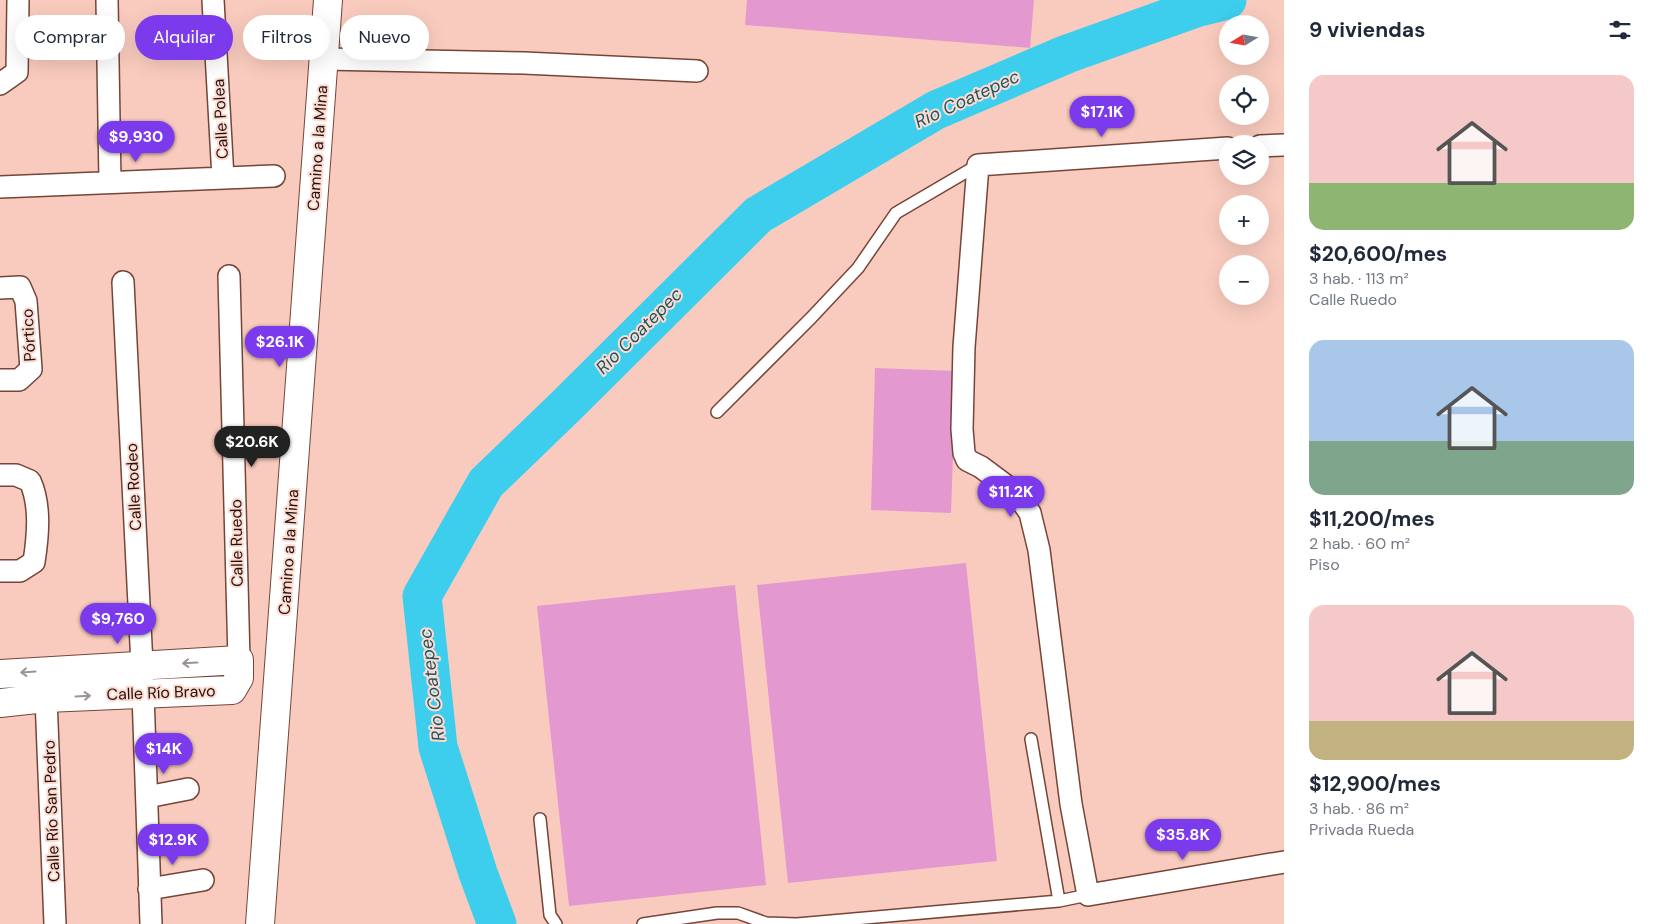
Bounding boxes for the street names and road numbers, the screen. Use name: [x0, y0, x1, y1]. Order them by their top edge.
street label: Calle Polea: [208, 78, 233, 160]
street label: Camino a la Mina: [303, 85, 332, 212]
street label: Pórtico: [17, 308, 40, 362]
street label: Calle Rodeo: [121, 443, 146, 531]
street label: Camino a la Mina: [274, 489, 303, 616]
street label: Calle Ruedo: [225, 499, 248, 587]
street label: Calle Río Bravo: [106, 680, 216, 705]
street label: Calle Río San Pedro: [39, 740, 64, 882]

